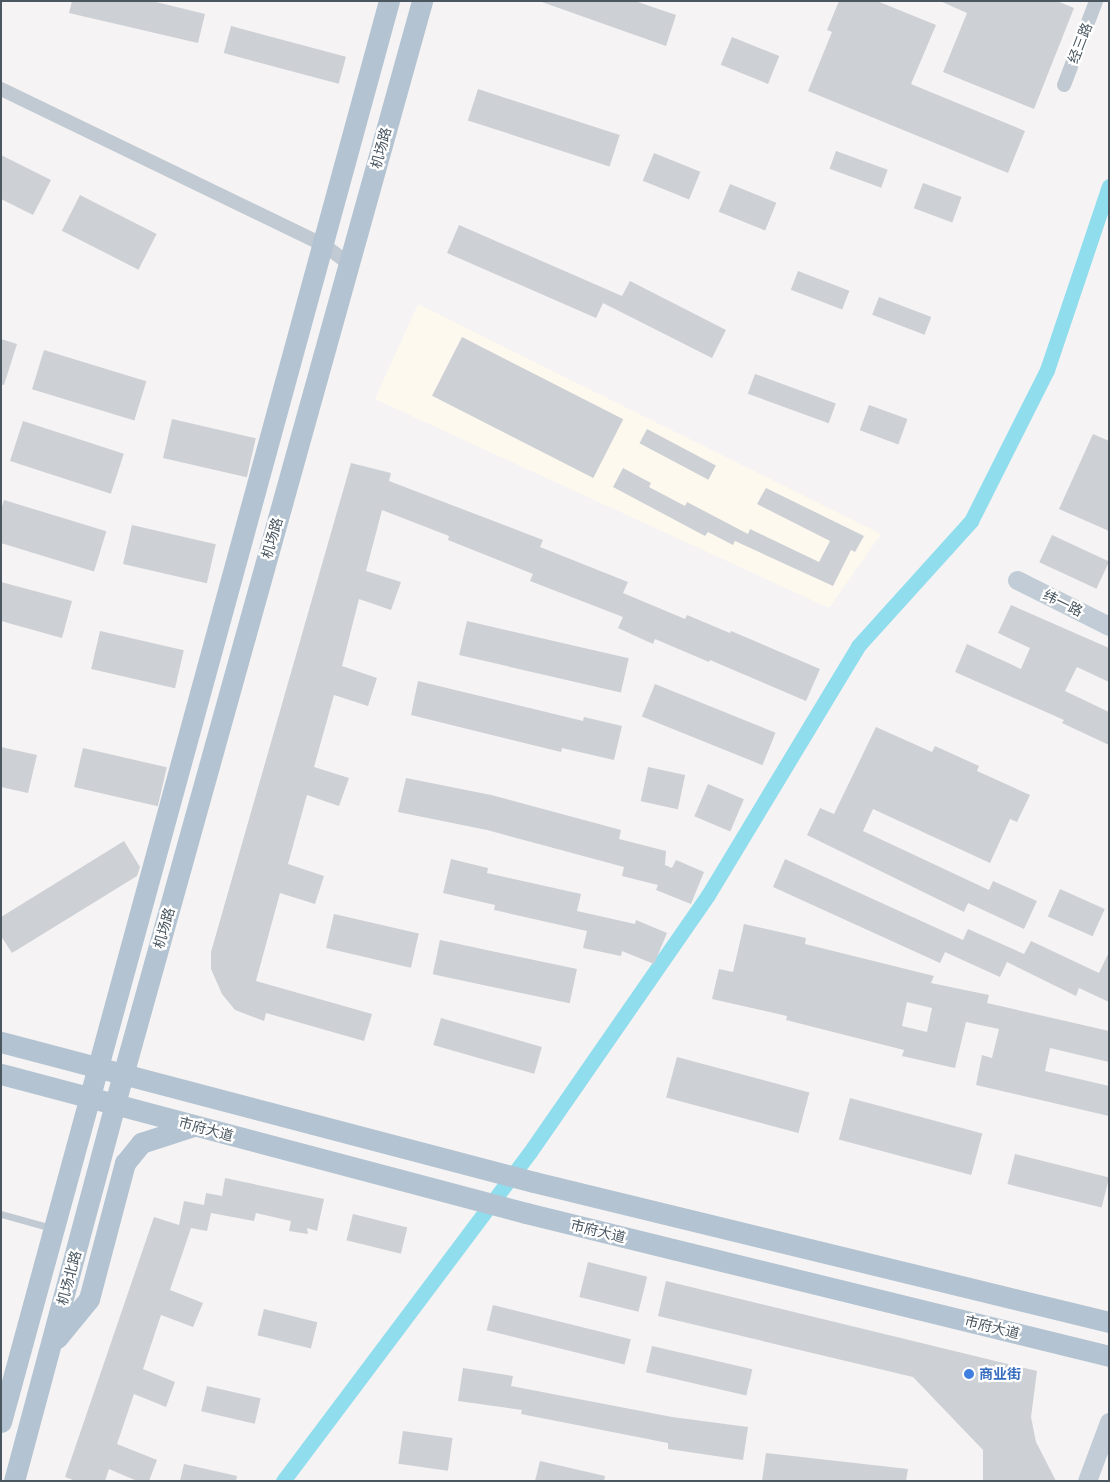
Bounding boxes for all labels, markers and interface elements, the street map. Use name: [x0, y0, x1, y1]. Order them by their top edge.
street label: 经三路: [1065, 20, 1095, 66]
street label: 机场路: [367, 126, 395, 170]
street label: 机场路: [258, 515, 286, 561]
street label: 纬一路: [1040, 586, 1086, 620]
street label: 机场路: [150, 905, 178, 951]
street label: 市府大道: [177, 1114, 235, 1144]
street label: 市府大道: [569, 1216, 627, 1246]
street label: 机场北路: [54, 1249, 84, 1307]
street label: 市府大道: [963, 1312, 1021, 1342]
place label: 商业街: [979, 1366, 1021, 1382]
marker: 商业街: [963, 1368, 975, 1380]

